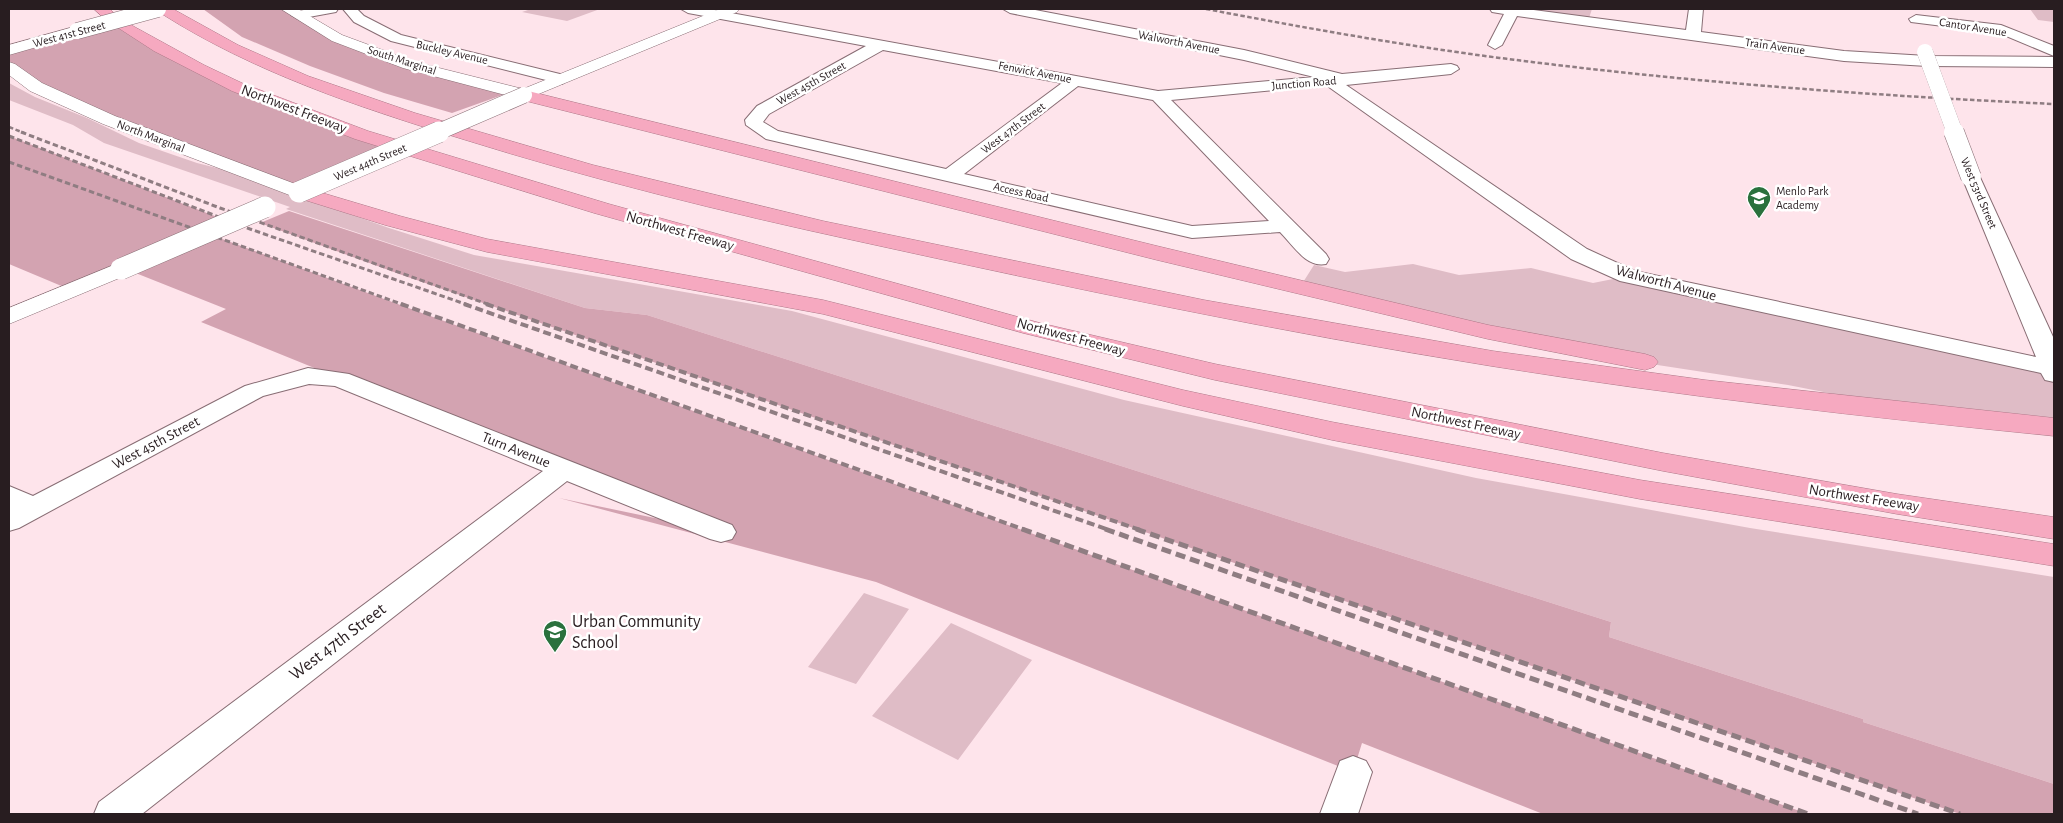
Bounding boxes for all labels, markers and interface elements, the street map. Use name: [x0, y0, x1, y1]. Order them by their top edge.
street label: Cantor Avenue: [1938, 16, 2008, 38]
street label: West 41st Street: [32, 19, 107, 49]
street label: Walworth Avenue: [1137, 28, 1221, 56]
street label: Train Avenue: [1744, 36, 1806, 56]
street label: Buckley Avenue: [415, 38, 489, 67]
street label: South Marginal: [366, 43, 438, 77]
street label: West 45th Street: [774, 59, 848, 107]
street label: Fenwick Avenue: [997, 59, 1073, 85]
street label: Junction Road: [1271, 74, 1337, 92]
street label: Northwest Freeway: [239, 82, 349, 136]
street label: West 47th Street: [979, 100, 1048, 156]
street label: North Marginal: [115, 118, 187, 154]
street label: West 44th Street: [332, 141, 408, 183]
street label: West 53rd Street: [1959, 156, 1999, 231]
street label: Access Road: [992, 180, 1050, 204]
school or university icon: Menlo Park Academy: [1746, 185, 1772, 219]
place label: Menlo Park Academy: [1776, 185, 1829, 212]
street label: Northwest Freeway: [624, 208, 736, 254]
street label: Walworth Avenue: [1614, 262, 1718, 304]
street label: Northwest Freeway: [1015, 315, 1127, 359]
street label: Northwest Freeway: [1410, 404, 1523, 442]
street label: West 45th Street: [110, 414, 202, 472]
street label: Turn Avenue: [480, 429, 553, 471]
street label: Northwest Freeway: [1808, 482, 1921, 514]
street label: West 47th Street: [286, 600, 390, 684]
place label: Urban Community School: [572, 613, 701, 652]
school or university icon: Urban Community School: [542, 619, 568, 653]

